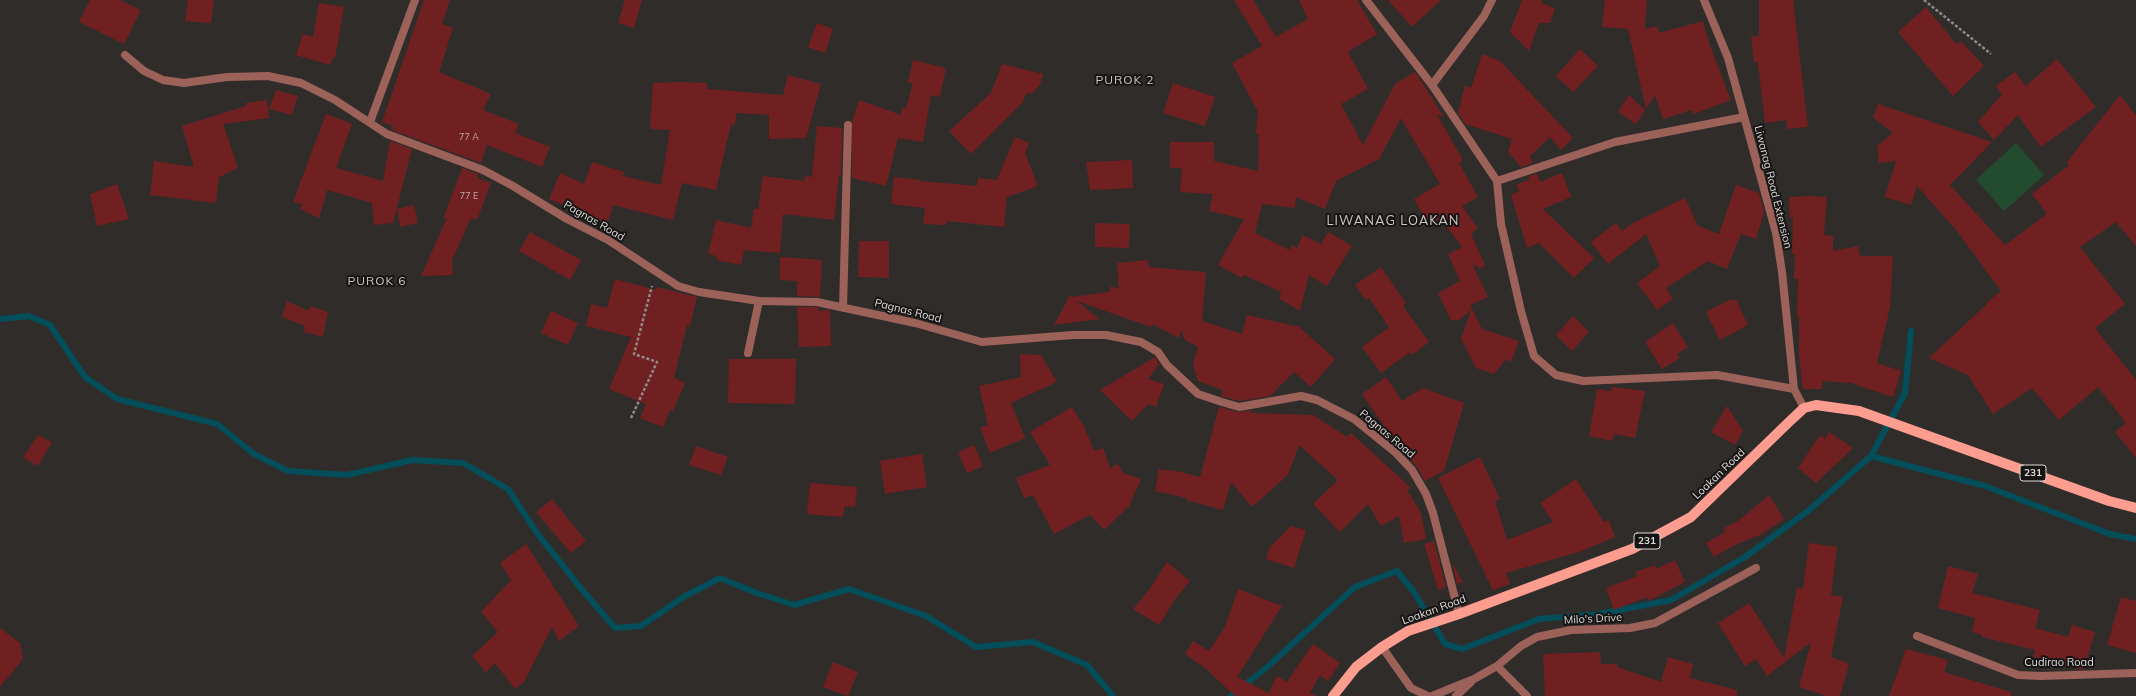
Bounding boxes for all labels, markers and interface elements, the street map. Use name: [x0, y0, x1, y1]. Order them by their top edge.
district label: PUROK 2: [1095, 73, 1155, 87]
street label: Liwanag Road Extension: [1751, 124, 1795, 250]
house number: 77 A: [459, 132, 479, 142]
house number: 77 E: [460, 191, 478, 201]
street label: Pagnas Road: [561, 198, 627, 244]
district label: LIWANAG LOAKAN: [1327, 213, 1459, 229]
district label: PUROK 6: [347, 274, 407, 288]
street label: Pagnas Road: [873, 296, 943, 326]
street label: Pagnas Road: [1357, 407, 1417, 461]
street label: Loakan Road: [1690, 446, 1748, 502]
road number: 231: [2020, 465, 2046, 481]
road number: 231: [1634, 533, 1660, 549]
street label: Loakan Road: [1400, 592, 1468, 628]
street label: Milo's Drive: [1564, 611, 1622, 627]
street label: Cudirao Road: [2024, 656, 2094, 670]

